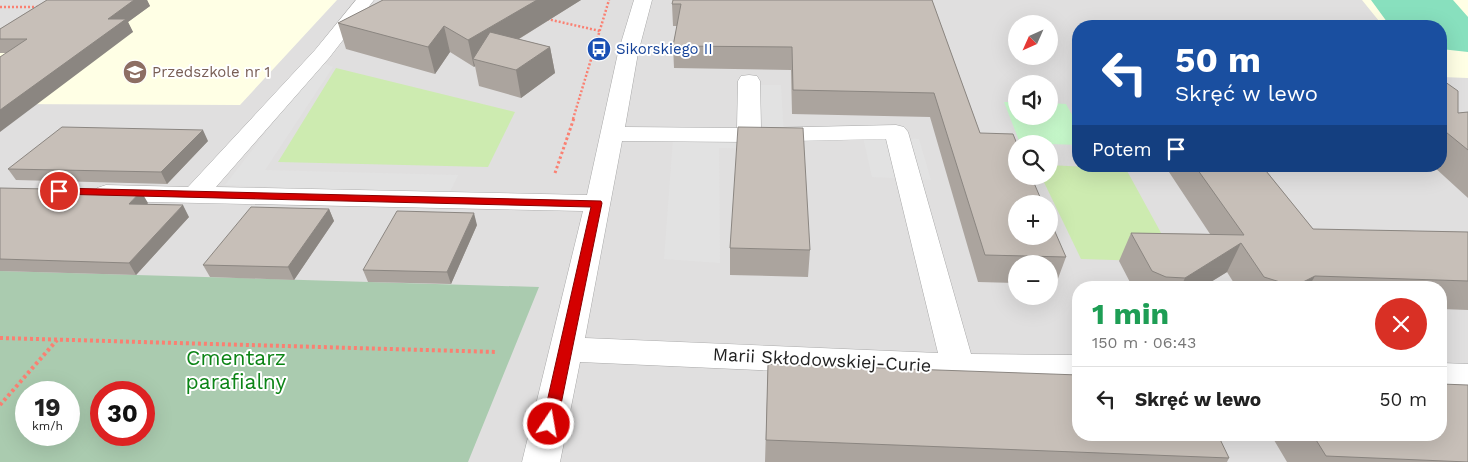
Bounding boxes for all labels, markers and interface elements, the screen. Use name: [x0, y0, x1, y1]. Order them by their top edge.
north arrow: [1008, 15, 1058, 65]
map controls: [1008, 15, 1058, 305]
bus stop icon: Sikorskiego II: [586, 36, 612, 62]
text: 50 m: [1175, 39, 1261, 81]
place label: Sikorskiego II: [616, 40, 713, 58]
icon: left: [1092, 40, 1157, 105]
school or university icon: Przedszkole nr 1: [122, 59, 148, 85]
place label: Przedszkole nr 1: [152, 63, 270, 81]
button: sound: [1008, 75, 1058, 125]
text: Skręć w lewo: [1175, 81, 1318, 106]
button: search: [1008, 135, 1058, 185]
icon: arrive: [1162, 135, 1190, 163]
text: Potem: [1092, 138, 1152, 161]
pin: [38, 170, 80, 212]
icon: arrive: [45, 177, 73, 205]
button: +: [1008, 195, 1058, 245]
button: −: [1008, 255, 1058, 305]
text: 1 min: [1092, 296, 1169, 331]
button: close: [1375, 298, 1427, 350]
text: 150 m · 06:43: [1092, 333, 1196, 352]
street label: Marii Skłodowskiej-Curie: [712, 343, 932, 376]
park label: Cmentarz parafialny: [186, 345, 287, 394]
speed limit sign: 30: [90, 381, 155, 446]
icon: left: [1092, 385, 1120, 413]
text: Skręć w lewo: [1135, 388, 1261, 411]
text: 50 m: [1380, 388, 1427, 411]
text: 19: [34, 393, 61, 422]
position arrow: [522, 397, 574, 449]
text: km/h: [32, 419, 63, 433]

